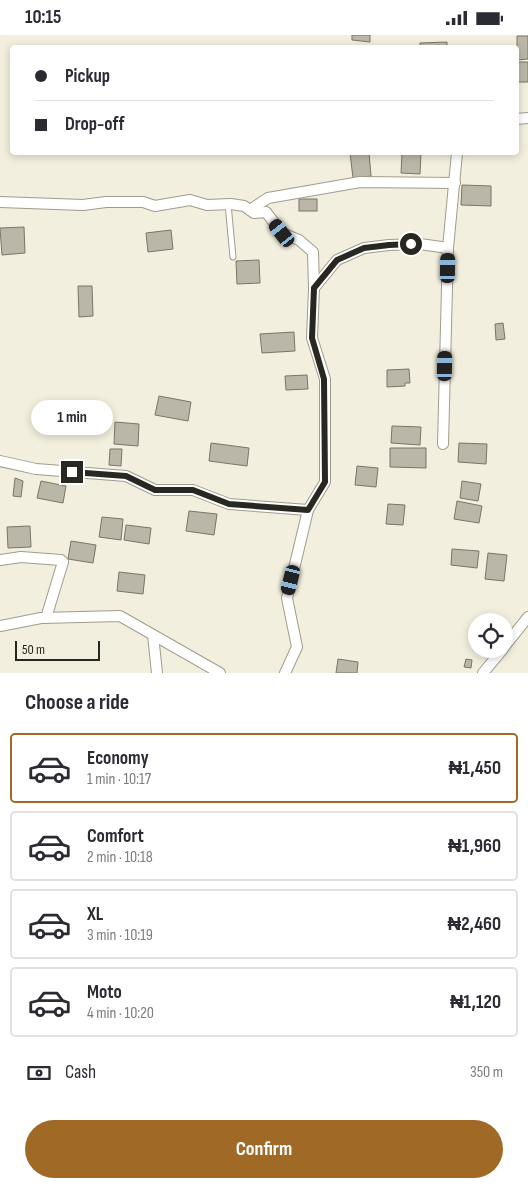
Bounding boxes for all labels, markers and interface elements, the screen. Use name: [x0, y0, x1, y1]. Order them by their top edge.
text: 10:15: [25, 6, 61, 29]
text: Pickup: [65, 65, 110, 88]
text: Drop-off: [65, 113, 125, 136]
car: [266, 217, 297, 249]
route start: [400, 233, 422, 255]
car: [440, 253, 455, 283]
car: [437, 351, 452, 381]
callout: 1 min: [31, 399, 113, 435]
text: 1 min: [57, 408, 87, 427]
route end: [61, 461, 83, 483]
car: [280, 564, 301, 596]
map controls: [468, 613, 513, 658]
button: locate: [468, 613, 513, 658]
scale bar: [15, 638, 100, 661]
text: 50 m: [22, 641, 45, 658]
text: Choose a ride: [25, 689, 129, 716]
icon: car: [27, 746, 72, 791]
text: Economy: [87, 747, 149, 770]
text: ₦1,450: [449, 757, 501, 780]
text: 1 min · 10:17: [87, 770, 151, 789]
icon: car: [27, 824, 72, 869]
text: Comfort: [87, 825, 144, 848]
text: ₦1,960: [448, 835, 501, 858]
text: 2 min · 10:18: [87, 848, 153, 867]
icon: car: [27, 902, 72, 947]
text: XL: [87, 903, 103, 926]
text: ₦2,460: [448, 913, 501, 936]
text: 3 min · 10:19: [87, 926, 153, 945]
icon: car: [27, 980, 72, 1025]
text: Moto: [87, 981, 122, 1004]
text: ₦1,120: [450, 991, 501, 1014]
text: 4 min · 10:20: [87, 1004, 154, 1023]
icon: cash: [25, 1059, 53, 1087]
text: Cash: [65, 1061, 96, 1084]
text: 350 m: [470, 1063, 503, 1082]
button: Confirm: [25, 1120, 503, 1178]

